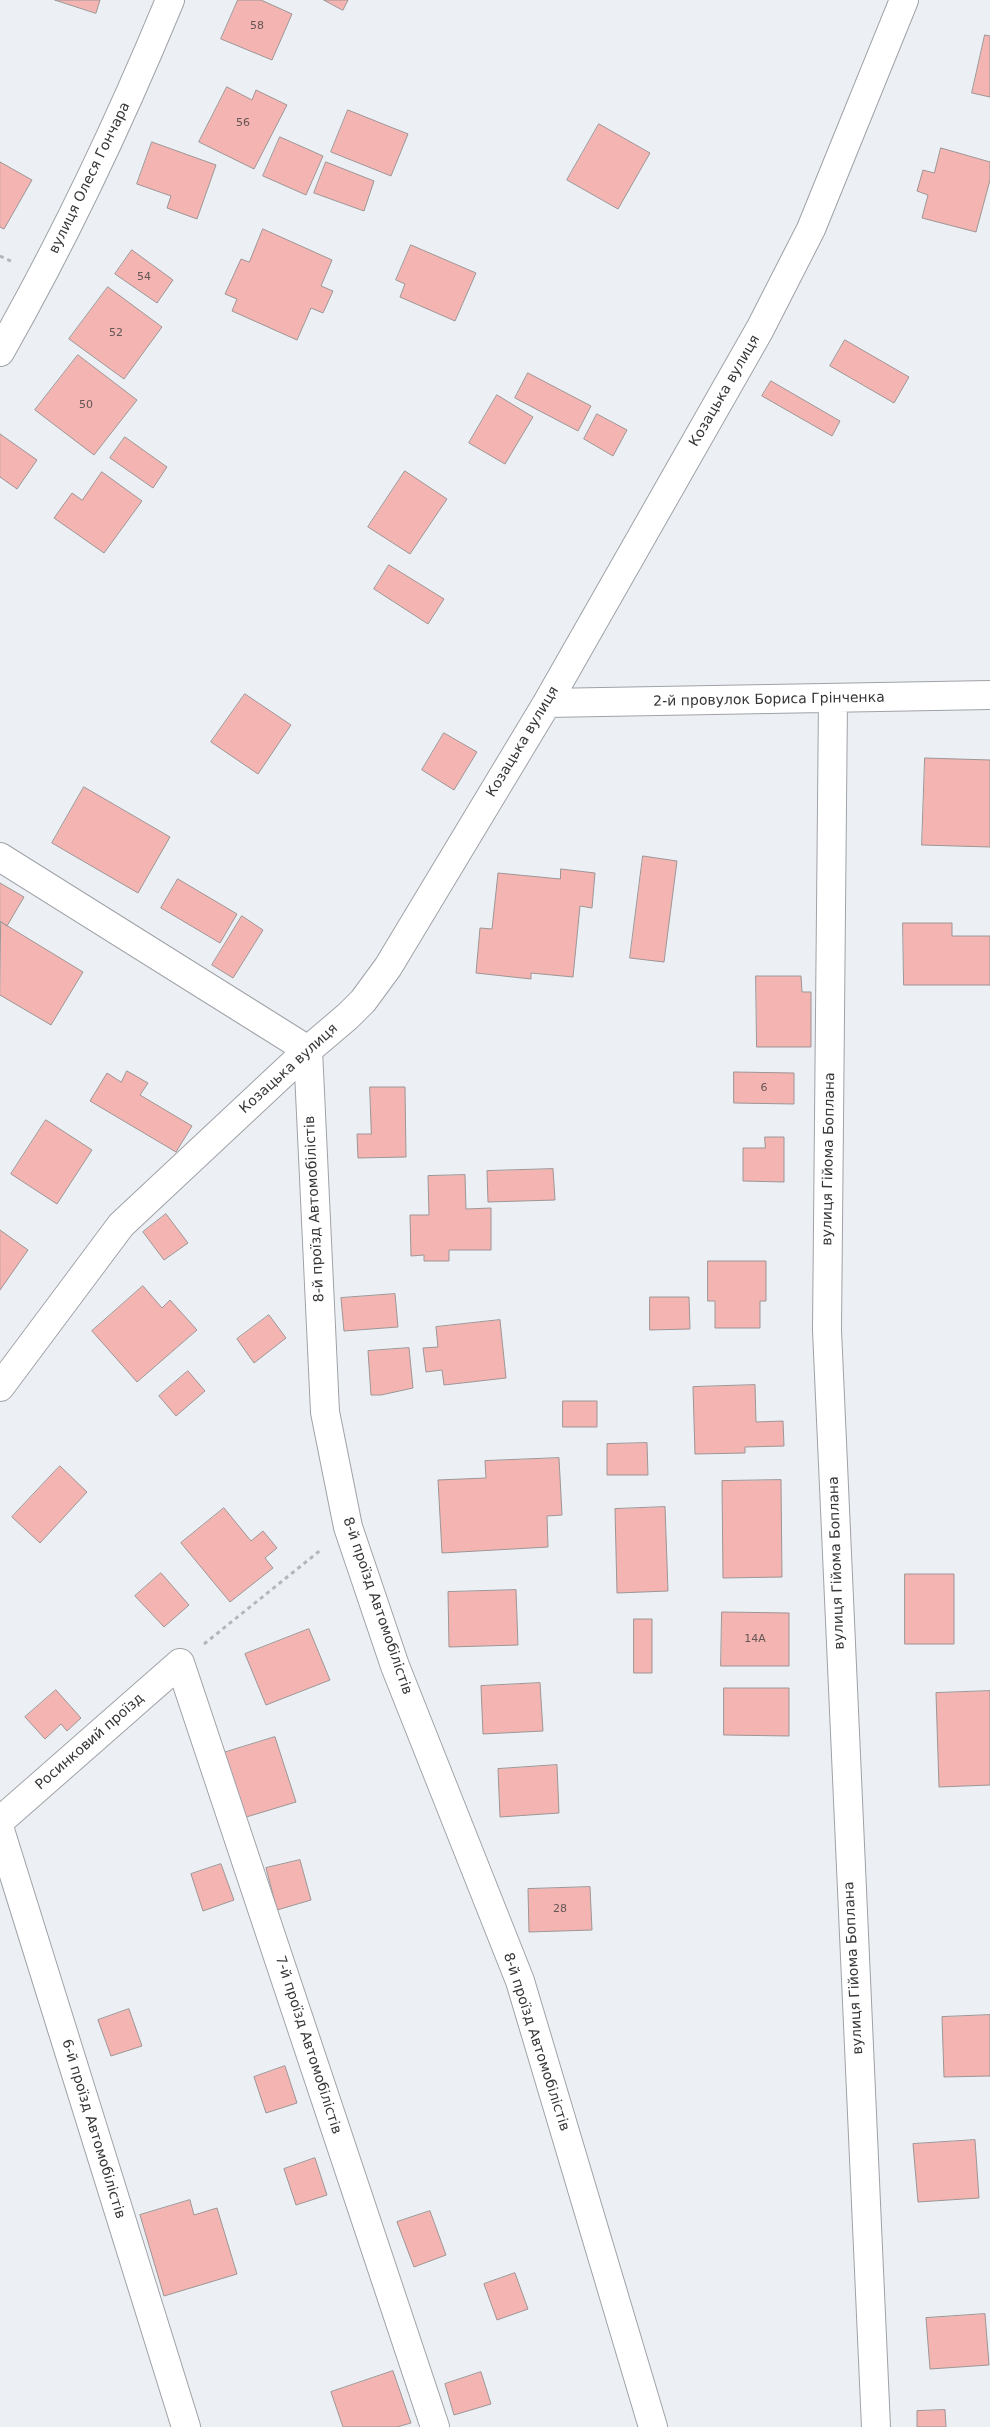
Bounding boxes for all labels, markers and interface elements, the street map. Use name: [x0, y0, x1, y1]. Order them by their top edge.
house number: 58: [250, 19, 264, 33]
street label: вулиця Олеся Гончара: [46, 99, 134, 257]
house number: 56: [236, 116, 250, 130]
house number: 54: [137, 270, 151, 284]
house number: 52: [109, 326, 123, 340]
street label: Козацька вулиця: [686, 332, 764, 450]
house number: 50: [79, 398, 93, 412]
street label: Козацька вулиця: [483, 684, 563, 800]
street label: 2-й провулок Бориса Грінченка: [653, 690, 885, 710]
street label: Козацька вулиця: [236, 1020, 342, 1118]
street label: вулиця Гійома Боплана: [819, 1072, 839, 1246]
house number: 6: [761, 1081, 767, 1095]
street label: 8-й проїзд Автомобілістів: [302, 1115, 328, 1303]
street label: вулиця Гійома Боплана: [826, 1476, 848, 1650]
street label: 8-й проїзд Автомобілістів: [339, 1515, 415, 1697]
house number: 14А: [744, 1632, 766, 1646]
street label: Росинковий проїзд: [32, 1690, 148, 1794]
street label: вулиця Гійома Боплана: [841, 1881, 867, 2055]
house number: 28: [553, 1902, 567, 1916]
street label: 8-й проїзд Автомобілістів: [499, 1951, 573, 2133]
street label: 7-й проїзд Автомобілістів: [271, 1954, 345, 2136]
street label: 6-й проїзд Автомобілістів: [58, 2037, 128, 2221]

